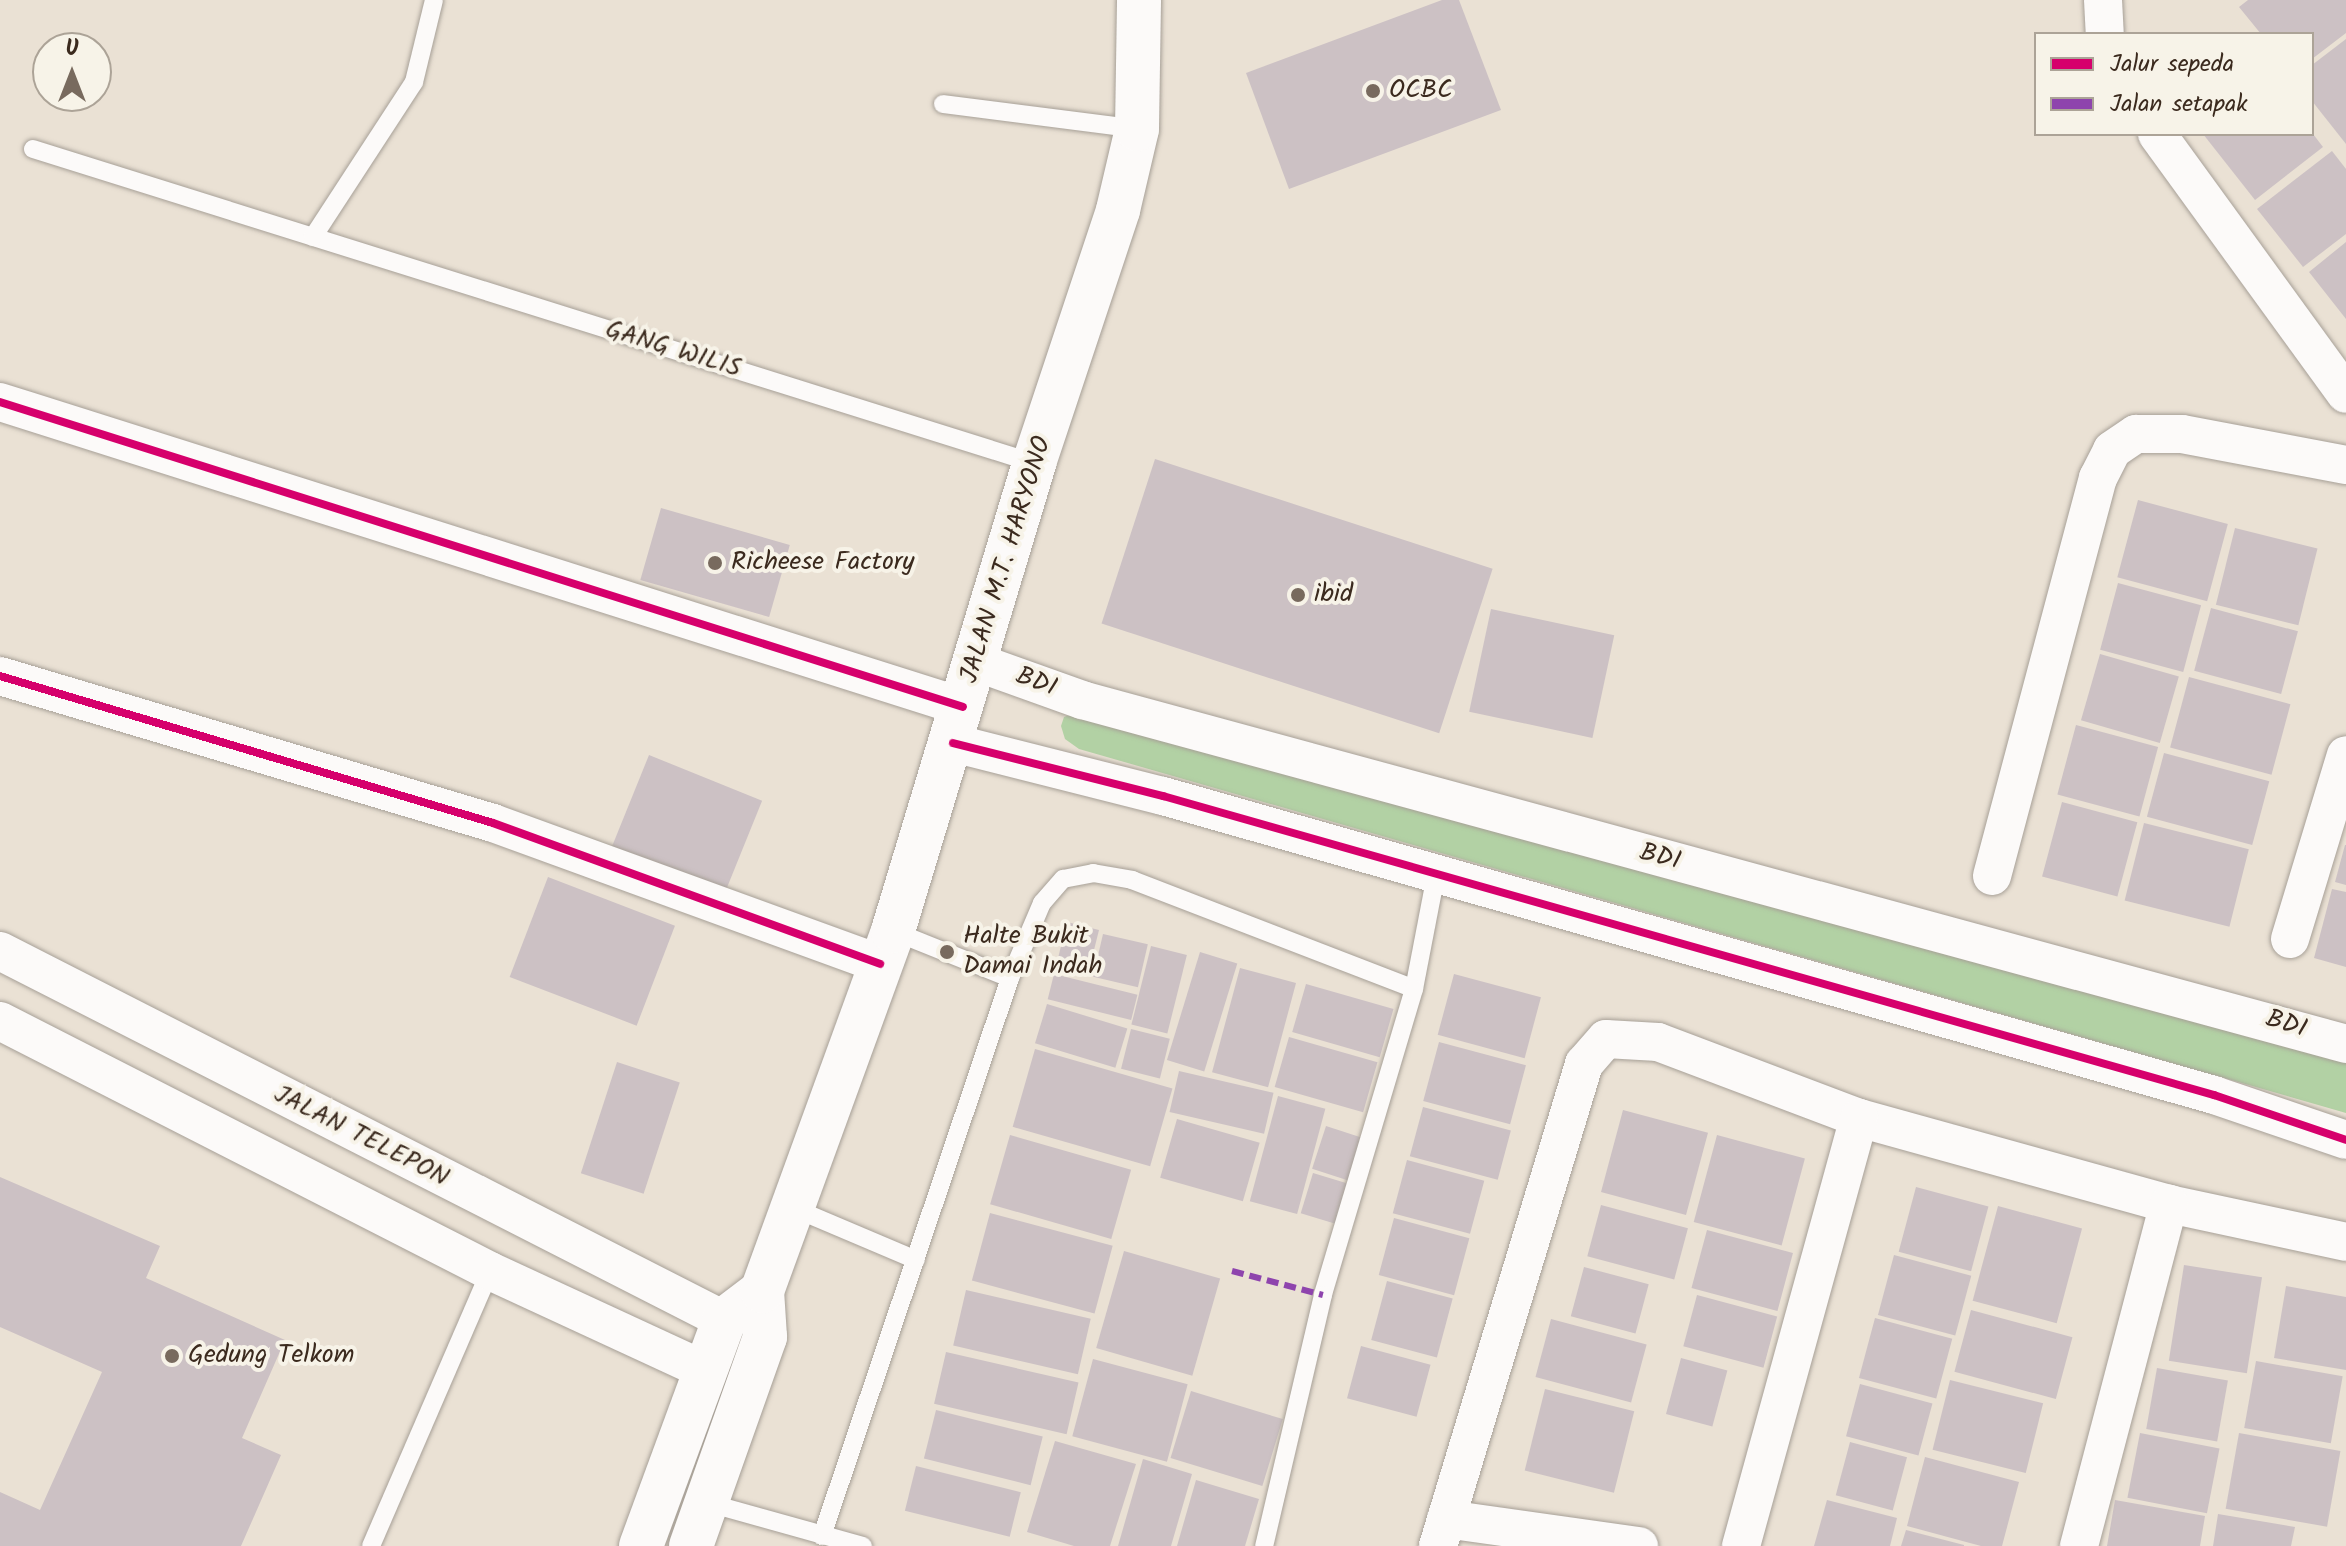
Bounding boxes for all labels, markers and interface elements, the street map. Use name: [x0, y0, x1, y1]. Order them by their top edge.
north arrow: [32, 32, 112, 112]
text: U: [65, 32, 79, 67]
legend: [2034, 32, 2314, 136]
text: Jalur sepeda: [2110, 45, 2234, 84]
place label: OCBC: [1389, 75, 1453, 107]
marker: OCBC: [1364, 82, 1382, 100]
text: Jalan setapak: [2110, 85, 2248, 124]
street label: GANG WILIS: [601, 315, 745, 385]
street label: JALAN M.T. HARYONO: [955, 433, 1059, 687]
place label: Richeese Factory: [731, 547, 914, 579]
marker: Richeese Factory: [706, 554, 724, 572]
place label: ibid: [1314, 579, 1353, 611]
marker: ibid: [1289, 586, 1307, 604]
street label: BDI: [1011, 661, 1061, 705]
street label: BDI: [1636, 838, 1684, 878]
place label: Halte Bukit Damai Indah: [963, 921, 1102, 982]
marker: Halte Bukit Damai Indah: [938, 943, 956, 961]
street label: BDI: [2262, 1004, 2310, 1046]
street label: JALAN TELEPON: [268, 1079, 454, 1195]
place label: Gedung Telkom: [188, 1340, 354, 1372]
marker: Gedung Telkom: [163, 1347, 181, 1365]

